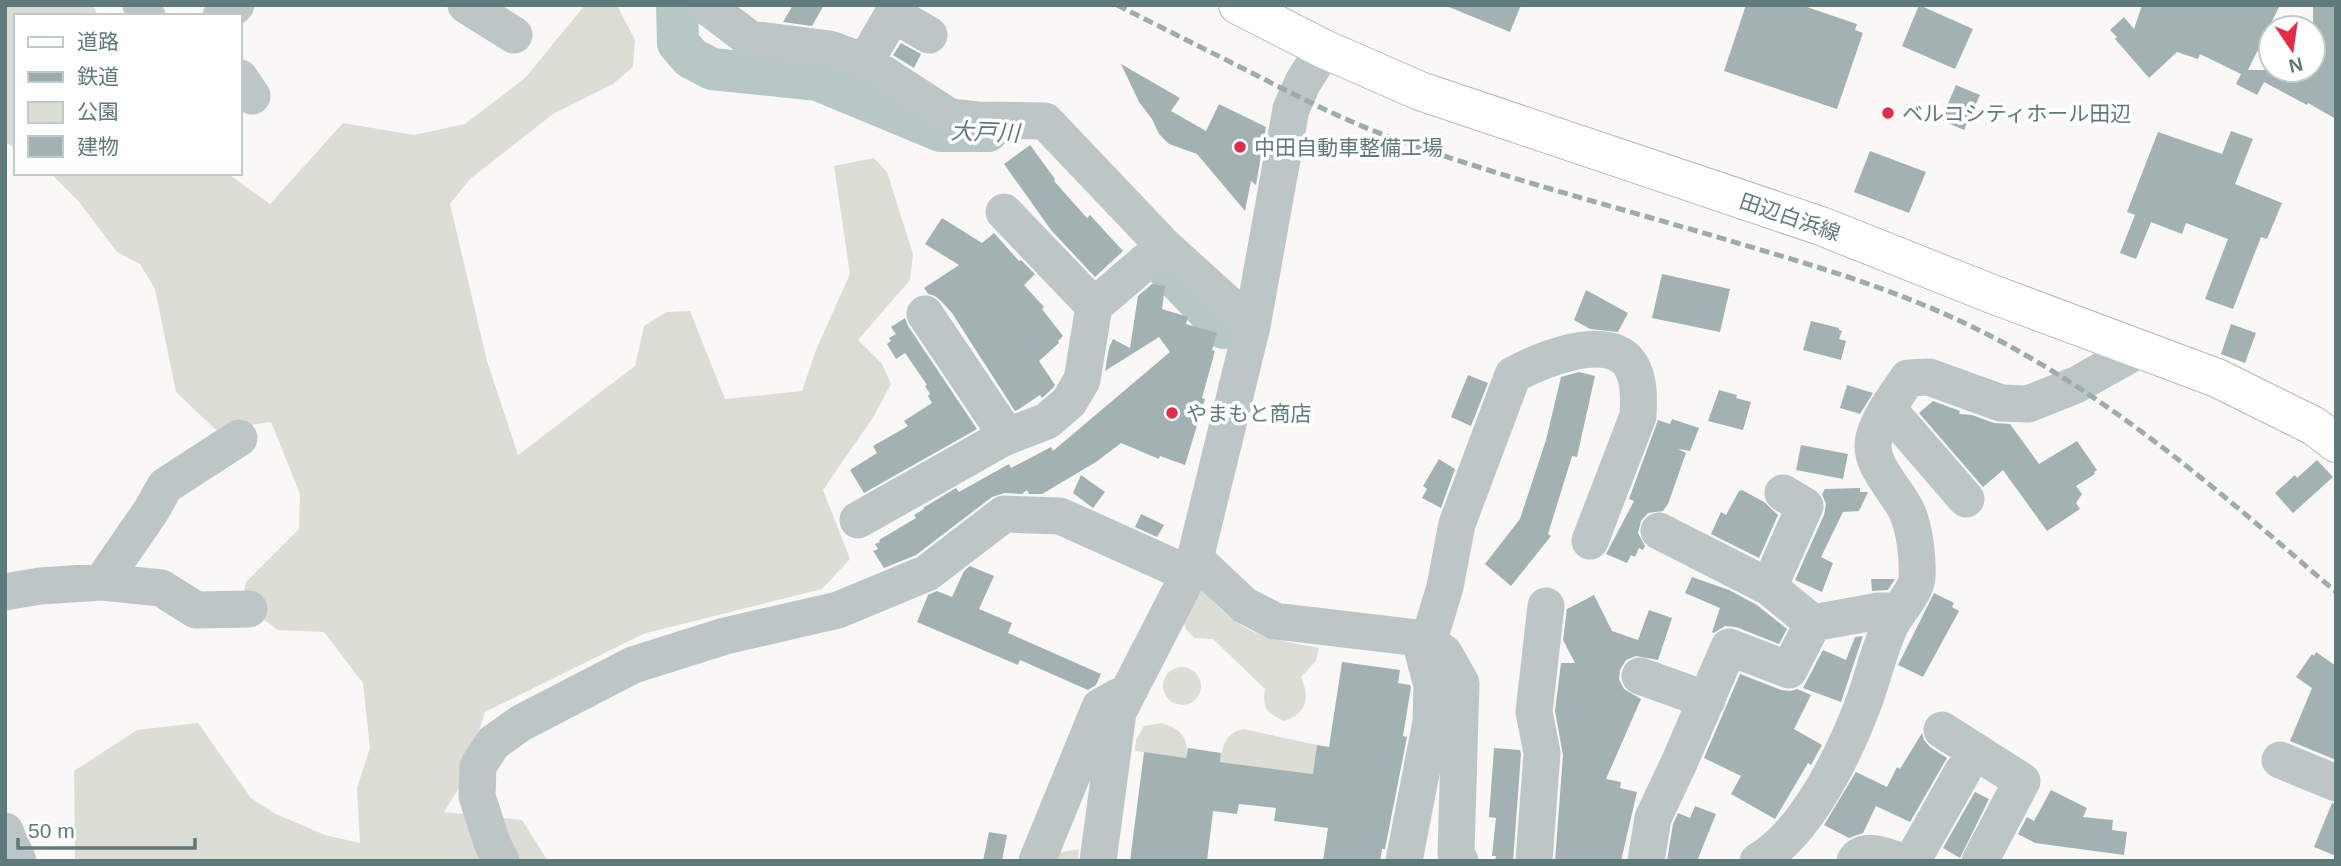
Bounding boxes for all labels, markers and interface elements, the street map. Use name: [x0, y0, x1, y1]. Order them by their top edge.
legend: [14, 14, 242, 175]
north arrow: [2257, 14, 2327, 84]
text: 道路: [77, 30, 119, 53]
text: N: [2287, 53, 2305, 77]
text: 鉄道: [77, 65, 119, 88]
text: 公園: [77, 100, 119, 123]
place label: ベルコシティホール田辺: [1902, 102, 2131, 125]
marker: ベルコシティホール田辺: [1880, 105, 1896, 121]
water label: 大戸川: [950, 118, 1023, 146]
text: 建物: [77, 135, 119, 158]
place label: 中田自動車整備工場: [1254, 136, 1443, 159]
marker: 中田自動車整備工場: [1232, 139, 1248, 155]
street label: 田辺白浜線: [1737, 189, 1843, 245]
place label: やまもと商店: [1186, 402, 1312, 425]
marker: やまもと商店: [1164, 405, 1180, 421]
scale bar: [18, 806, 194, 850]
text: 50 m: [28, 819, 75, 842]

